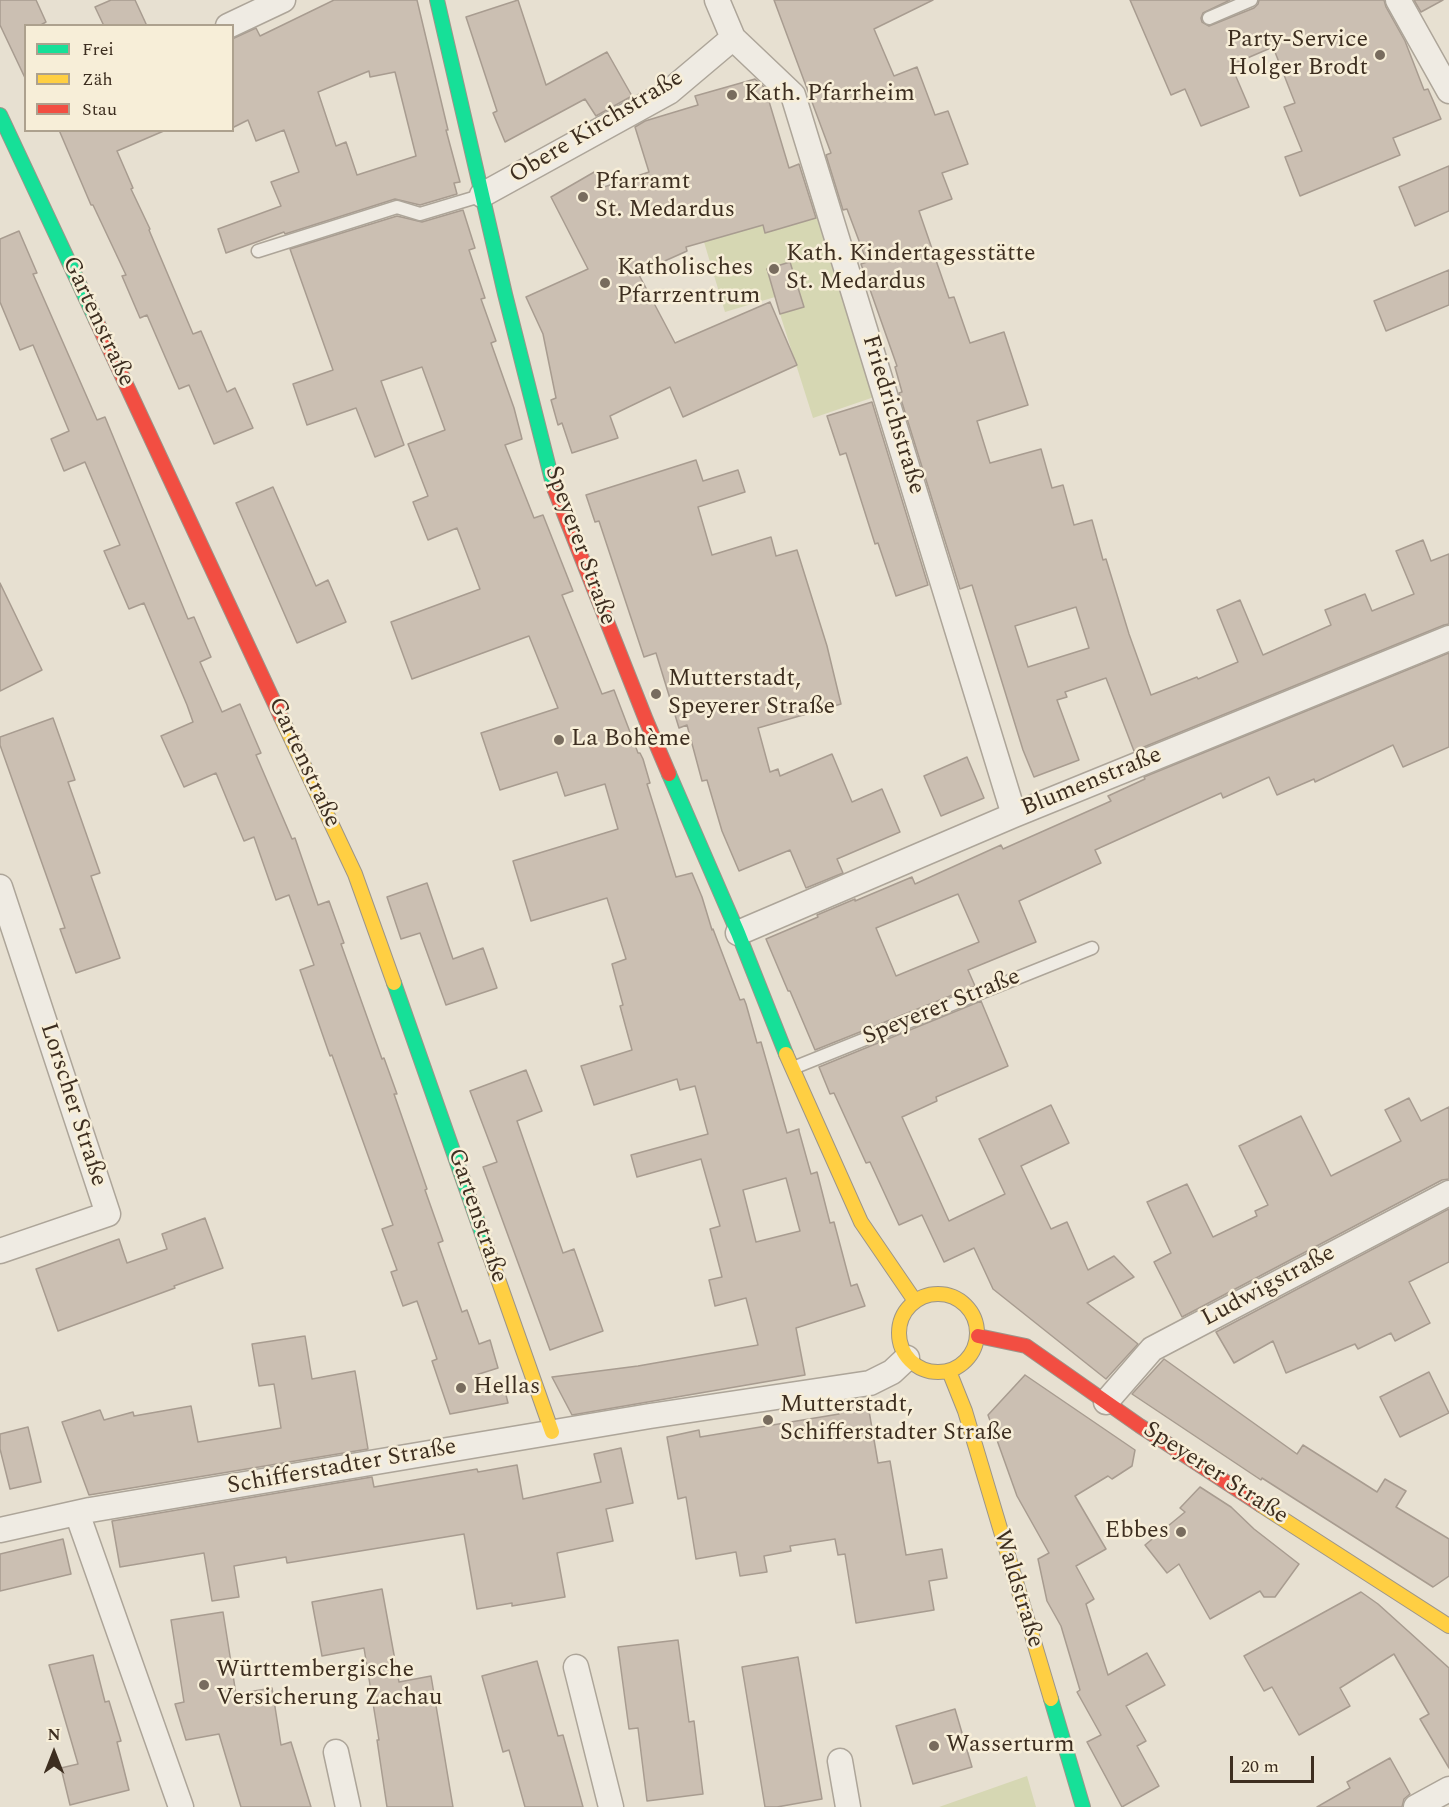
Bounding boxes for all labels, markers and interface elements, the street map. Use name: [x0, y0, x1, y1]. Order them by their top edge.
legend: [24, 24, 234, 132]
place label: Party-Service Holger Brodt: [1226, 27, 1368, 83]
text: Frei: [82, 36, 114, 63]
marker: Party-Service Holger Brodt: [1373, 48, 1387, 62]
street label: Obere Kirchstraße: [505, 65, 689, 191]
text: Zäh: [82, 66, 113, 93]
place label: Kath. Pfarrheim: [744, 81, 915, 109]
marker: Kath. Pfarrheim: [725, 88, 739, 102]
text: Stau: [82, 96, 117, 123]
place label: Pfarramt St. Medardus: [595, 169, 735, 225]
marker: Pfarramt St. Medardus: [576, 190, 590, 204]
place label: Kath. Kindertagesstätte St. Medardus: [786, 241, 1036, 297]
street label: Gartenstraße: [54, 252, 140, 392]
place label: Katholisches Pfarrzentrum: [617, 255, 760, 311]
marker: Kath. Kindertagesstätte St. Medardus: [767, 262, 781, 276]
marker: Katholisches Pfarrzentrum: [598, 276, 612, 290]
street label: Friedrichstraße: [854, 332, 930, 498]
street label: Speyerer Straße: [537, 463, 621, 629]
place label: Mutterstadt, Speyerer Straße: [668, 666, 835, 722]
marker: Mutterstadt, Speyerer Straße: [649, 687, 663, 701]
street label: Gartenstraße: [260, 693, 346, 833]
place label: La Bohème: [571, 726, 691, 754]
marker: La Bohème: [552, 733, 566, 747]
street label: Blumenstraße: [1018, 742, 1166, 824]
street label: Speyerer Straße: [859, 963, 1025, 1053]
street label: Lorscher Straße: [32, 1020, 112, 1190]
street label: Gartenstraße: [440, 1145, 512, 1287]
street label: Ludwigstraße: [1197, 1240, 1341, 1334]
place label: Hellas: [473, 1374, 540, 1402]
marker: Hellas: [454, 1381, 468, 1395]
place label: Mutterstadt, Schifferstadter Straße: [780, 1392, 1012, 1448]
marker: Mutterstadt, Schifferstadter Straße: [761, 1413, 775, 1427]
street label: Speyerer Straße: [1137, 1416, 1293, 1532]
street label: Schifferstadter Straße: [225, 1434, 459, 1502]
place label: Ebbes: [1104, 1518, 1169, 1546]
marker: Ebbes: [1174, 1525, 1188, 1539]
street label: Waldstraße: [985, 1527, 1049, 1651]
place label: Württembergische Versicherung Zachau: [216, 1657, 442, 1713]
marker: Württembergische Versicherung Zachau: [197, 1678, 211, 1692]
north arrow: [24, 1723, 84, 1783]
text: N: [47, 1723, 61, 1747]
place label: Wasserturm: [946, 1732, 1075, 1760]
marker: Wasserturm: [927, 1739, 941, 1753]
scale bar: [1233, 1744, 1317, 1782]
text: 20 m: [1241, 1753, 1279, 1780]

